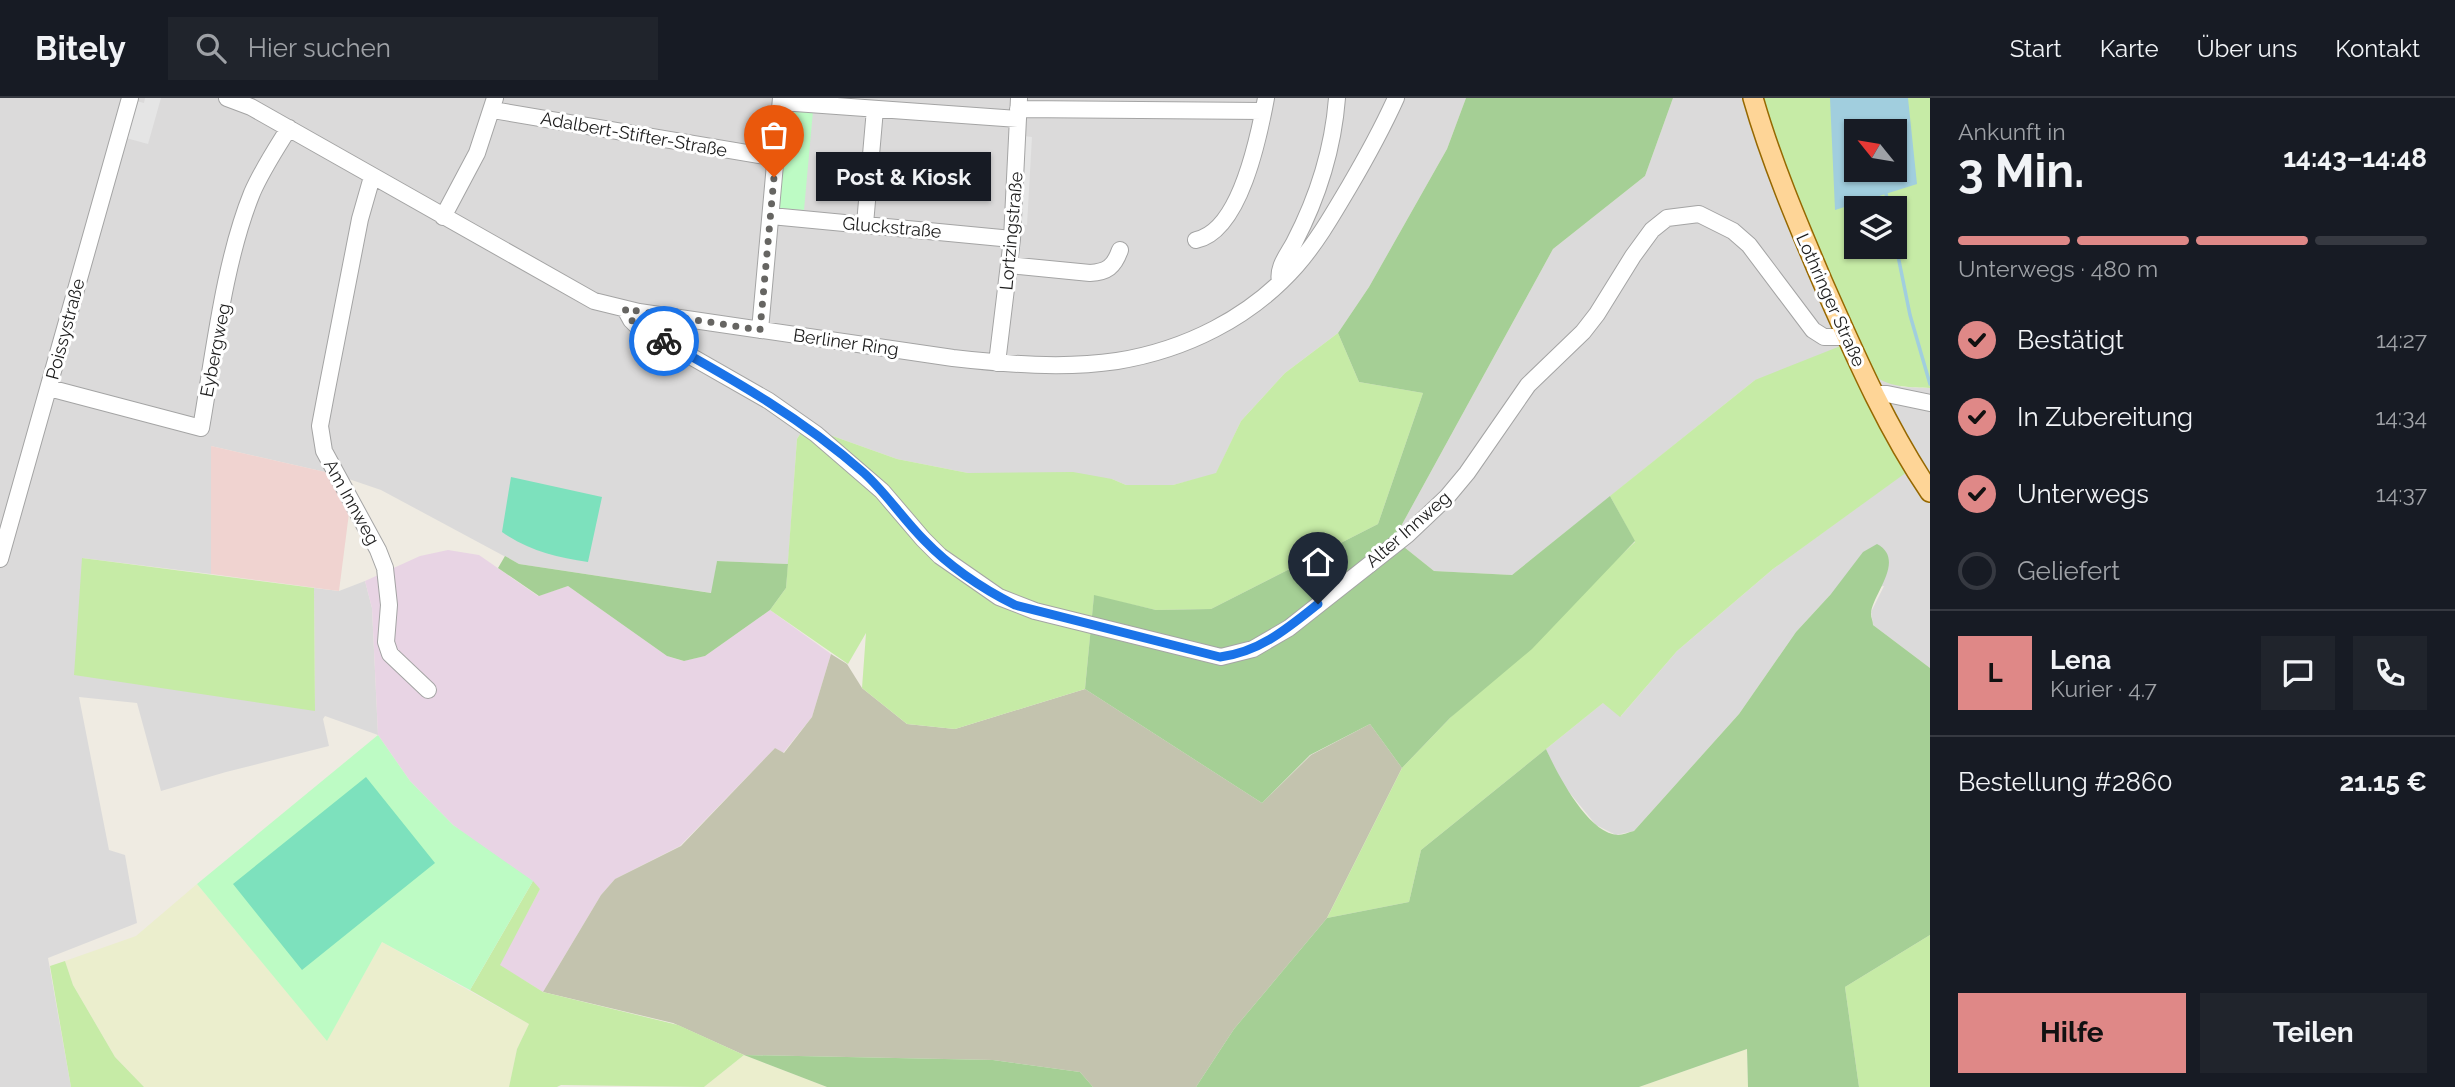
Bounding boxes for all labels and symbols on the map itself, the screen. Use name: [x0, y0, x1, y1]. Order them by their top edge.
pin: [744, 105, 804, 177]
street label: Adalbert-Stifter-Straße: [539, 107, 729, 161]
north arrow: [1844, 119, 1908, 182]
callout: Post & Kiosk: [816, 153, 991, 202]
street label: Lortzingstraße: [995, 170, 1027, 291]
street label: Gluckstraße: [842, 212, 943, 242]
street label: Lothringer Straße: [1792, 230, 1870, 370]
street label: Poissystraße: [41, 276, 89, 382]
street label: Eybergweg: [196, 301, 234, 399]
courier: [629, 306, 699, 376]
street label: Berliner Ring: [792, 324, 900, 360]
street label: Am Innweg: [320, 456, 384, 548]
street label: Alter Innweg: [1361, 487, 1455, 571]
pin: [1288, 532, 1348, 604]

